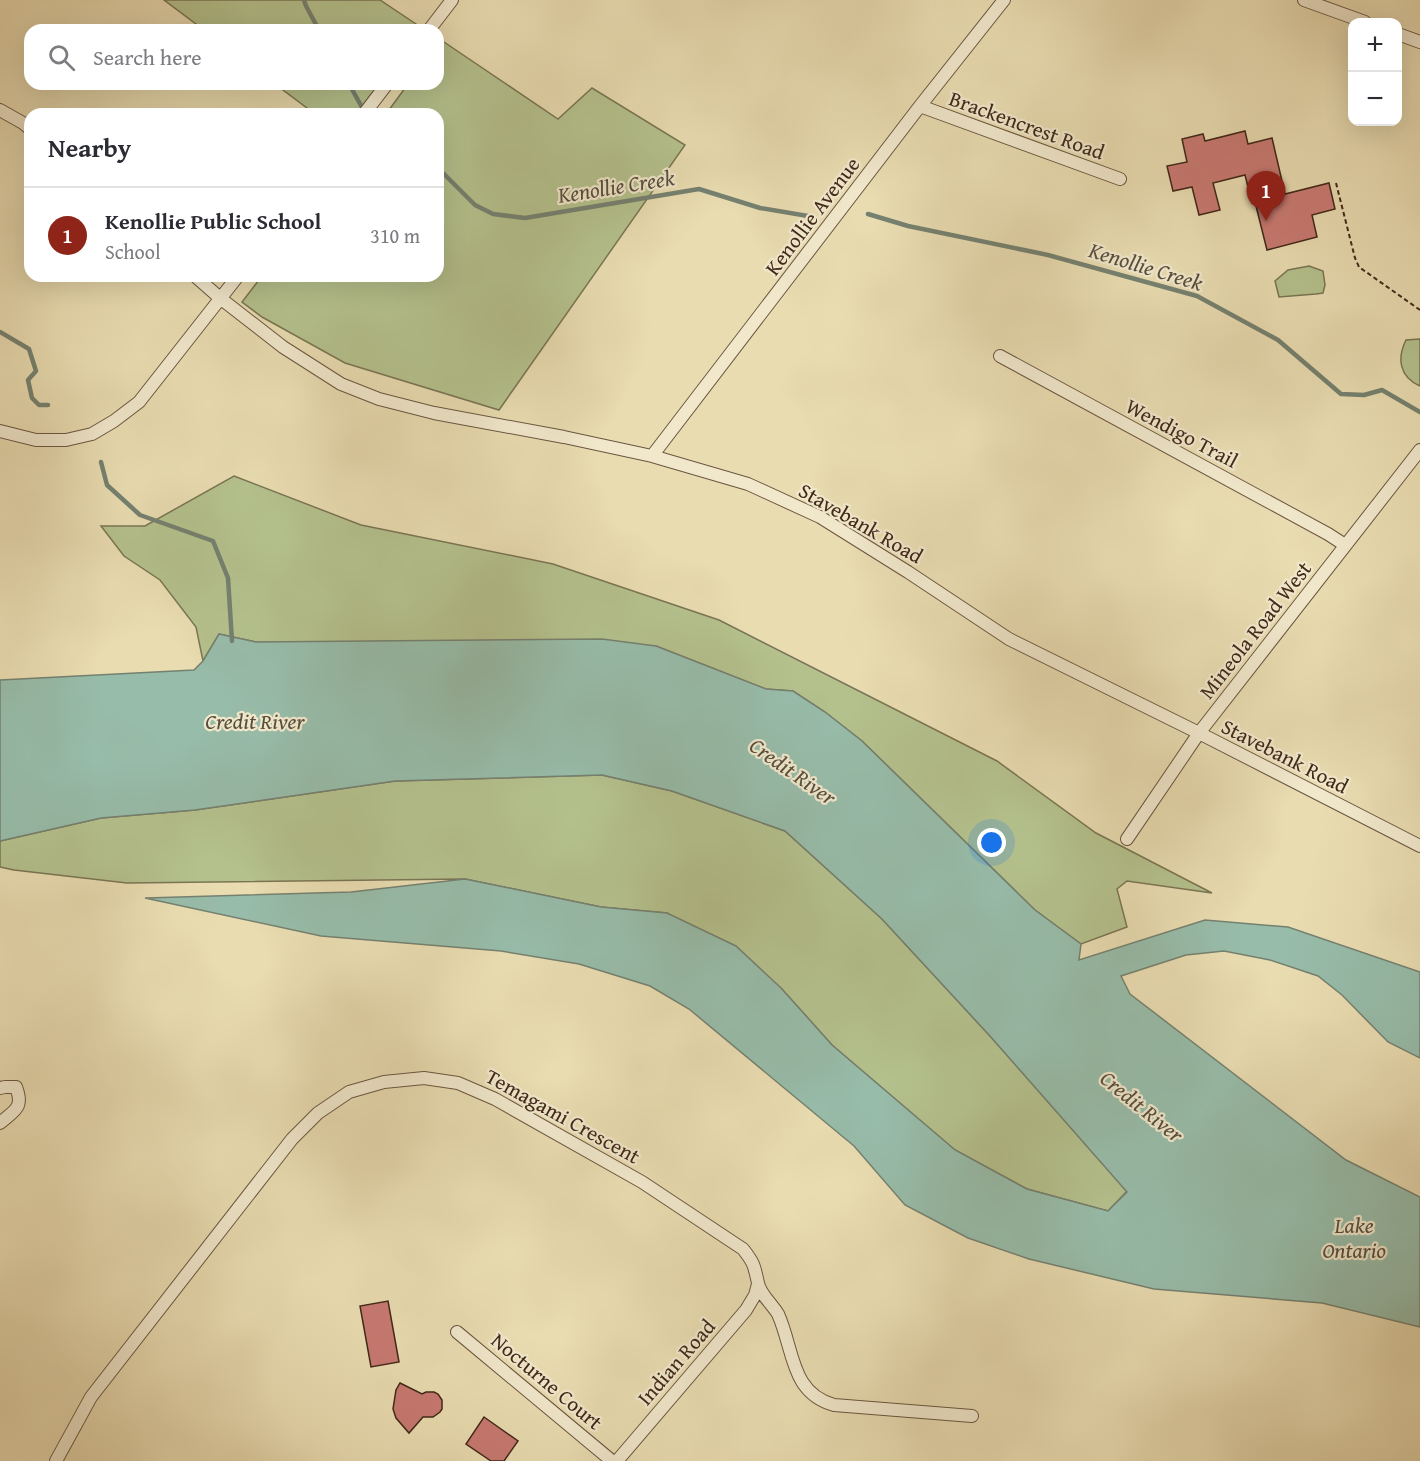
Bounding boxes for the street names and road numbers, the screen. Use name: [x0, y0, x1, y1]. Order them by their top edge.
street label: Brackencrest Road: [945, 83, 1110, 168]
street label: Kenollie Avenue: [757, 150, 867, 282]
street label: Wendigo Trail: [1120, 390, 1244, 476]
street label: Stavebank Road: [793, 475, 930, 572]
street label: Mineola Road West: [1191, 554, 1319, 705]
street label: Stavebank Road: [1216, 711, 1355, 802]
street label: Temagami Crescent: [480, 1061, 646, 1172]
street label: Indian Road: [630, 1311, 723, 1412]
street label: Nocturne Court: [485, 1325, 610, 1437]

